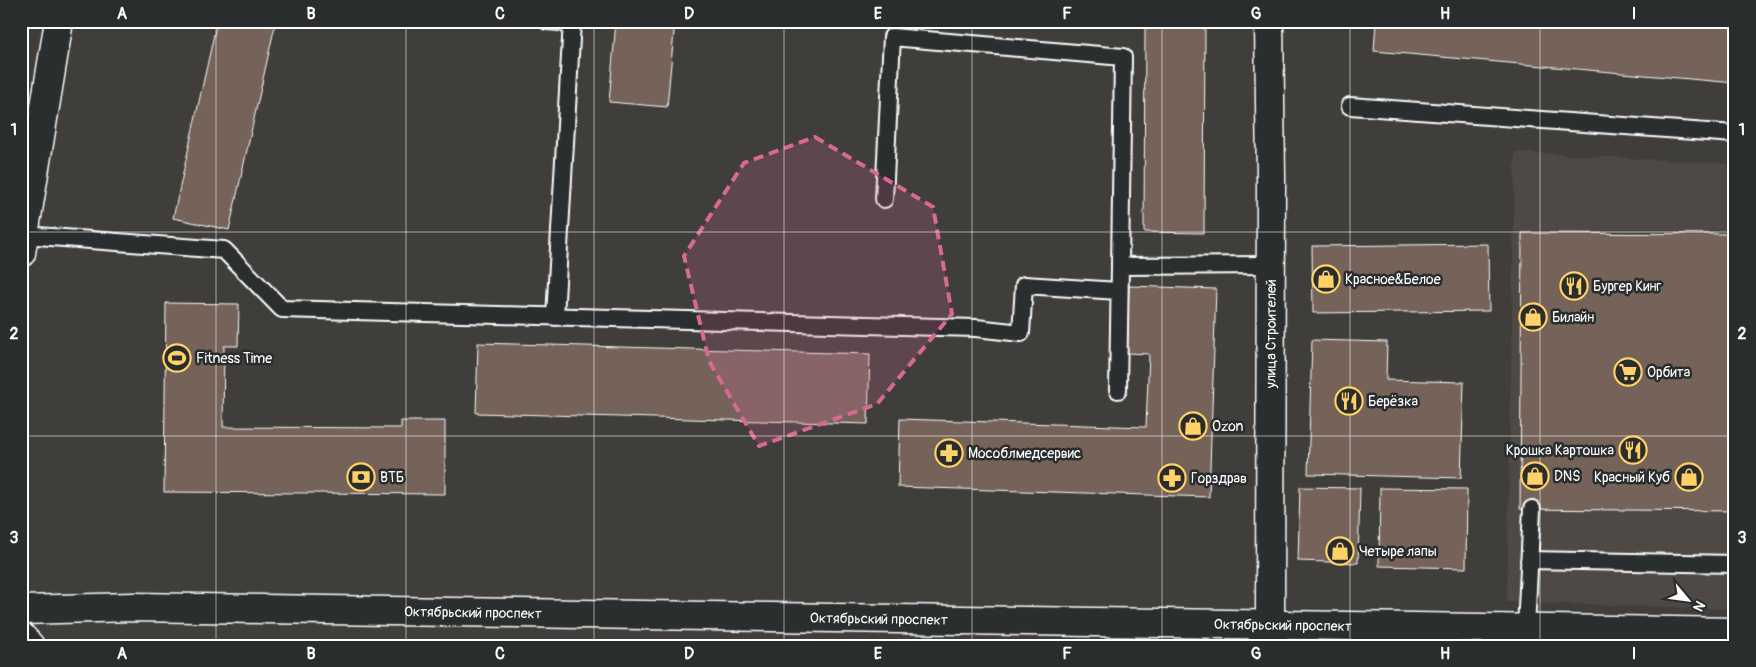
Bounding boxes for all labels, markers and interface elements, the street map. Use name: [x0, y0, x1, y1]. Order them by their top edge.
text: A: [117, 4, 128, 24]
text: B: [306, 4, 316, 24]
text: C: [495, 4, 505, 24]
text: D: [684, 4, 694, 24]
text: E: [874, 4, 883, 24]
text: F: [1062, 4, 1072, 24]
text: G: [1251, 4, 1262, 24]
text: H: [1440, 4, 1450, 24]
text: I: [1632, 4, 1636, 24]
text: 1: [11, 120, 17, 140]
text: 1: [1739, 120, 1745, 140]
shop icon: Красное&Белое: [1311, 264, 1341, 294]
place label: Красное&Белое: [1345, 271, 1441, 288]
restaurant icon: Бургер Кинг: [1559, 271, 1589, 301]
place label: Бургер Кинг: [1593, 278, 1662, 295]
street label: улица Строителей: [1262, 279, 1279, 389]
shop icon: Билайн: [1518, 302, 1548, 332]
place label: Билайн: [1552, 309, 1594, 326]
text: 2: [10, 324, 19, 344]
text: 2: [1738, 324, 1747, 344]
sports icon: Fitness Time: [162, 343, 192, 373]
place label: Fitness Time: [196, 350, 272, 367]
supermarket icon: Орбита: [1613, 357, 1643, 387]
place label: Орбита: [1647, 364, 1690, 381]
restaurant icon: Берёзка: [1334, 386, 1364, 416]
place label: Берёзка: [1368, 393, 1418, 410]
shop icon: Ozon: [1178, 411, 1208, 441]
place label: Ozon: [1212, 418, 1244, 435]
restaurant icon: Крошка Картошка: [1618, 435, 1648, 465]
pharmacy icon: Мособлмедсервис: [934, 438, 964, 468]
place label: Крошка Картошка: [1506, 442, 1614, 459]
place label: Мособлмедсервис: [968, 445, 1081, 462]
shop icon: DNS: [1520, 461, 1550, 491]
bank icon: ВТБ: [346, 462, 376, 492]
shop icon: Красный Куб: [1674, 462, 1704, 492]
pharmacy icon: Горздрав: [1157, 463, 1187, 493]
place label: DNS: [1554, 468, 1580, 485]
place label: ВТБ: [380, 469, 404, 486]
place label: Красный Куб: [1594, 469, 1670, 486]
place label: Горздрав: [1191, 470, 1247, 487]
text: 3: [10, 528, 19, 548]
text: 3: [1738, 528, 1747, 548]
shop icon: Четыре лапы: [1325, 536, 1355, 566]
place label: Четыре лапы: [1359, 543, 1437, 560]
north arrow: [1664, 574, 1714, 624]
text: N: [1689, 598, 1709, 614]
street label: Октябрьский проспект: [404, 603, 542, 622]
street label: Октябрьский проспект: [810, 609, 948, 628]
street label: Октябрьский проспект: [1214, 615, 1352, 635]
text: A: [117, 644, 128, 664]
text: B: [306, 644, 316, 664]
text: C: [495, 644, 505, 664]
text: D: [684, 644, 694, 664]
text: E: [874, 644, 883, 664]
text: F: [1062, 644, 1072, 664]
text: G: [1251, 644, 1262, 664]
text: H: [1440, 644, 1450, 664]
text: I: [1632, 644, 1636, 664]

